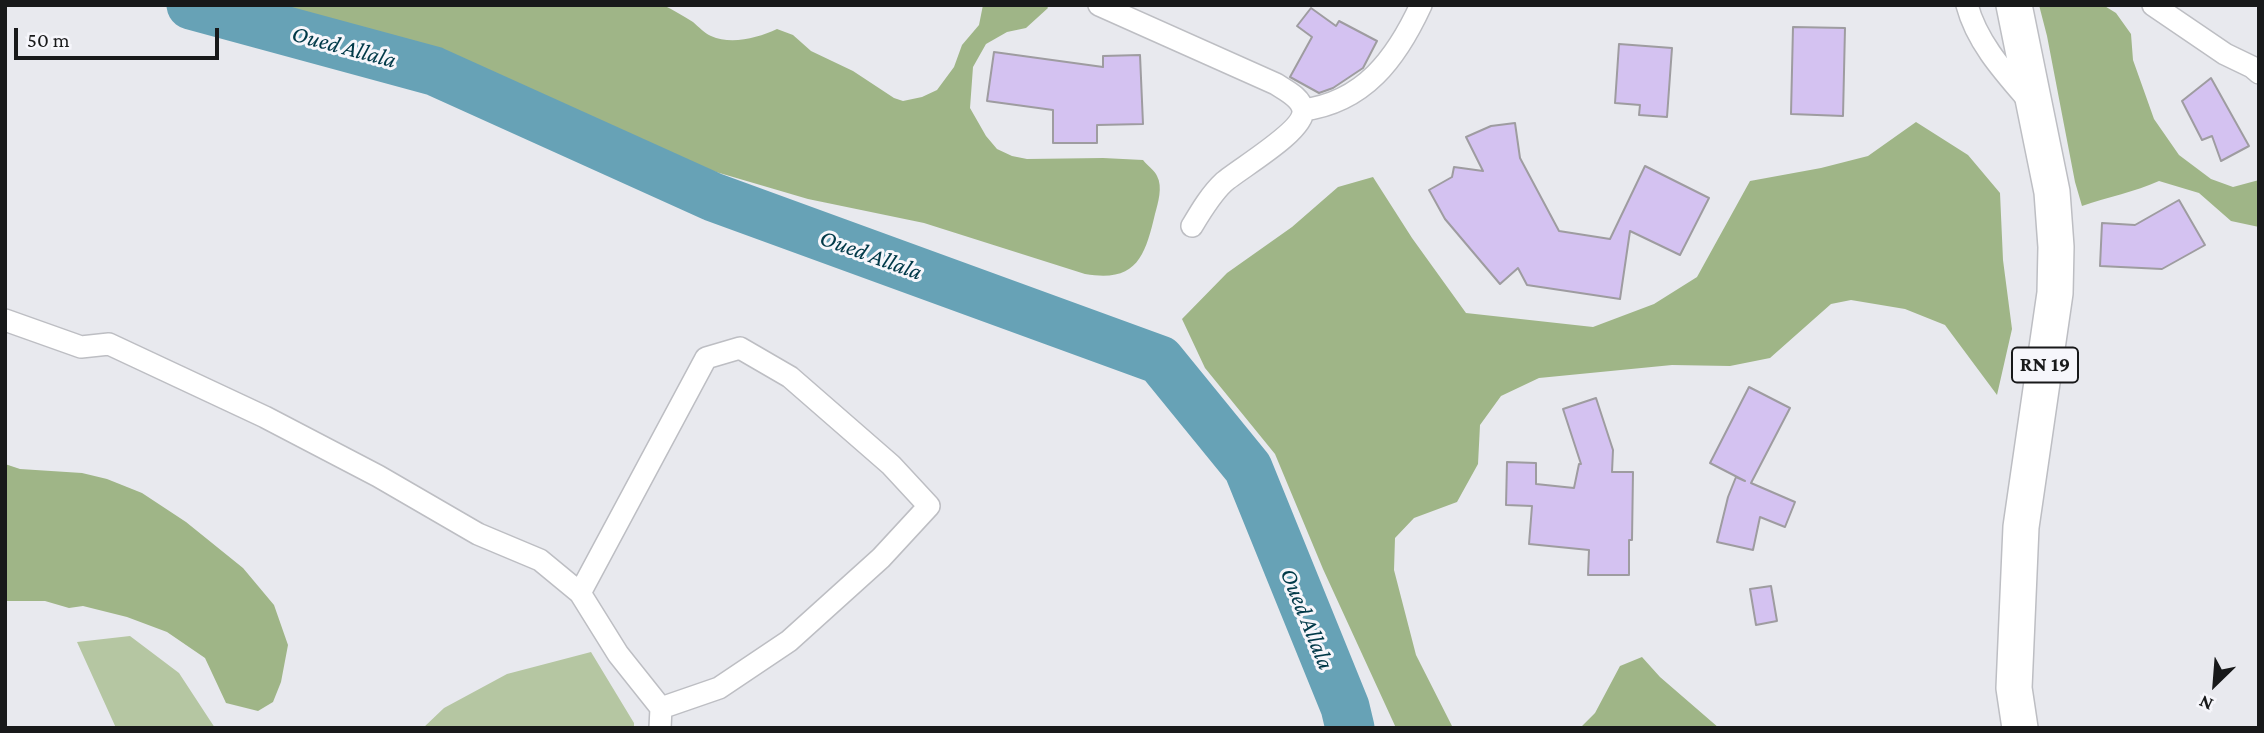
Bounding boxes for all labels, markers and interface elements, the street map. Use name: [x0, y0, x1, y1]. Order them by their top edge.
scale bar: [18, 14, 222, 58]
water label: Oued Allala: [289, 19, 399, 75]
text: 50 m: [27, 28, 70, 52]
water label: Oued Allala: [816, 223, 926, 287]
road number: RN 19: [2012, 348, 2078, 382]
water label: Oued Allala: [1274, 564, 1340, 674]
north arrow: [2180, 649, 2250, 719]
text: N: [2196, 691, 2216, 716]

